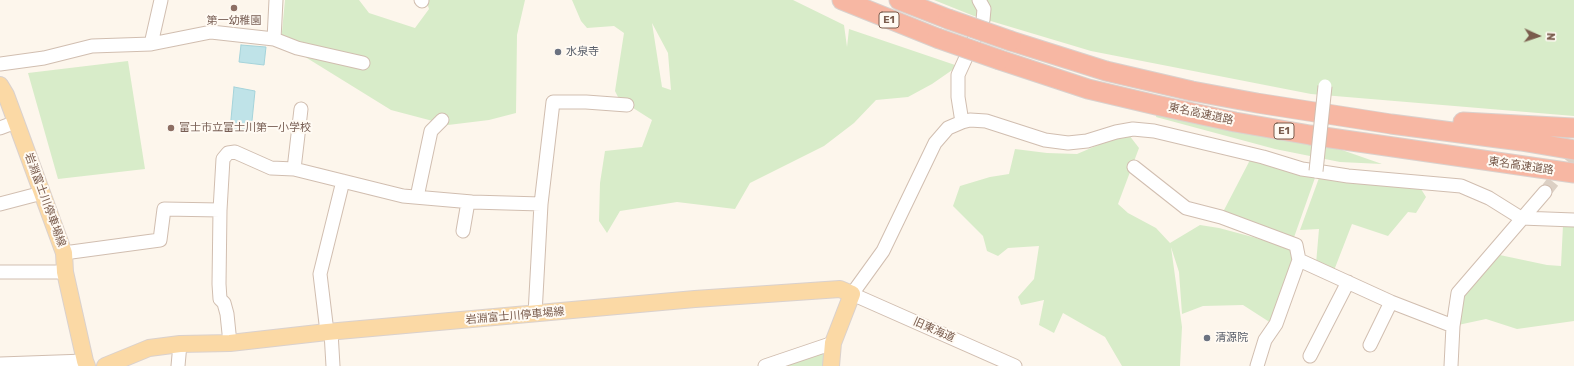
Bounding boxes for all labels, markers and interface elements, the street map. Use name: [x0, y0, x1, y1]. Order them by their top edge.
marker: 第一幼稚園: [229, 3, 239, 13]
road number: E1: [879, 12, 899, 28]
place label: 第一幼稚園: [207, 14, 261, 28]
north arrow: [1518, 16, 1558, 56]
text: N: [1544, 32, 1557, 41]
place label: 水泉寺: [566, 45, 599, 59]
marker: 水泉寺: [553, 47, 563, 57]
street label: 東名高速道路: [1167, 101, 1235, 127]
place label: 富士市立富士川第一小学校: [179, 121, 311, 135]
marker: 富士市立富士川第一小学校: [166, 123, 176, 133]
road number: E1: [1274, 123, 1294, 139]
street label: 岩淵富士川停車場線: [22, 151, 68, 249]
street label: 東名高速道路: [1487, 155, 1555, 177]
street label: 岩淵富士川停車場線: [465, 305, 565, 327]
street label: 旧東海道: [911, 315, 957, 345]
place label: 清源院: [1215, 331, 1248, 345]
marker: 清源院: [1202, 333, 1212, 343]

